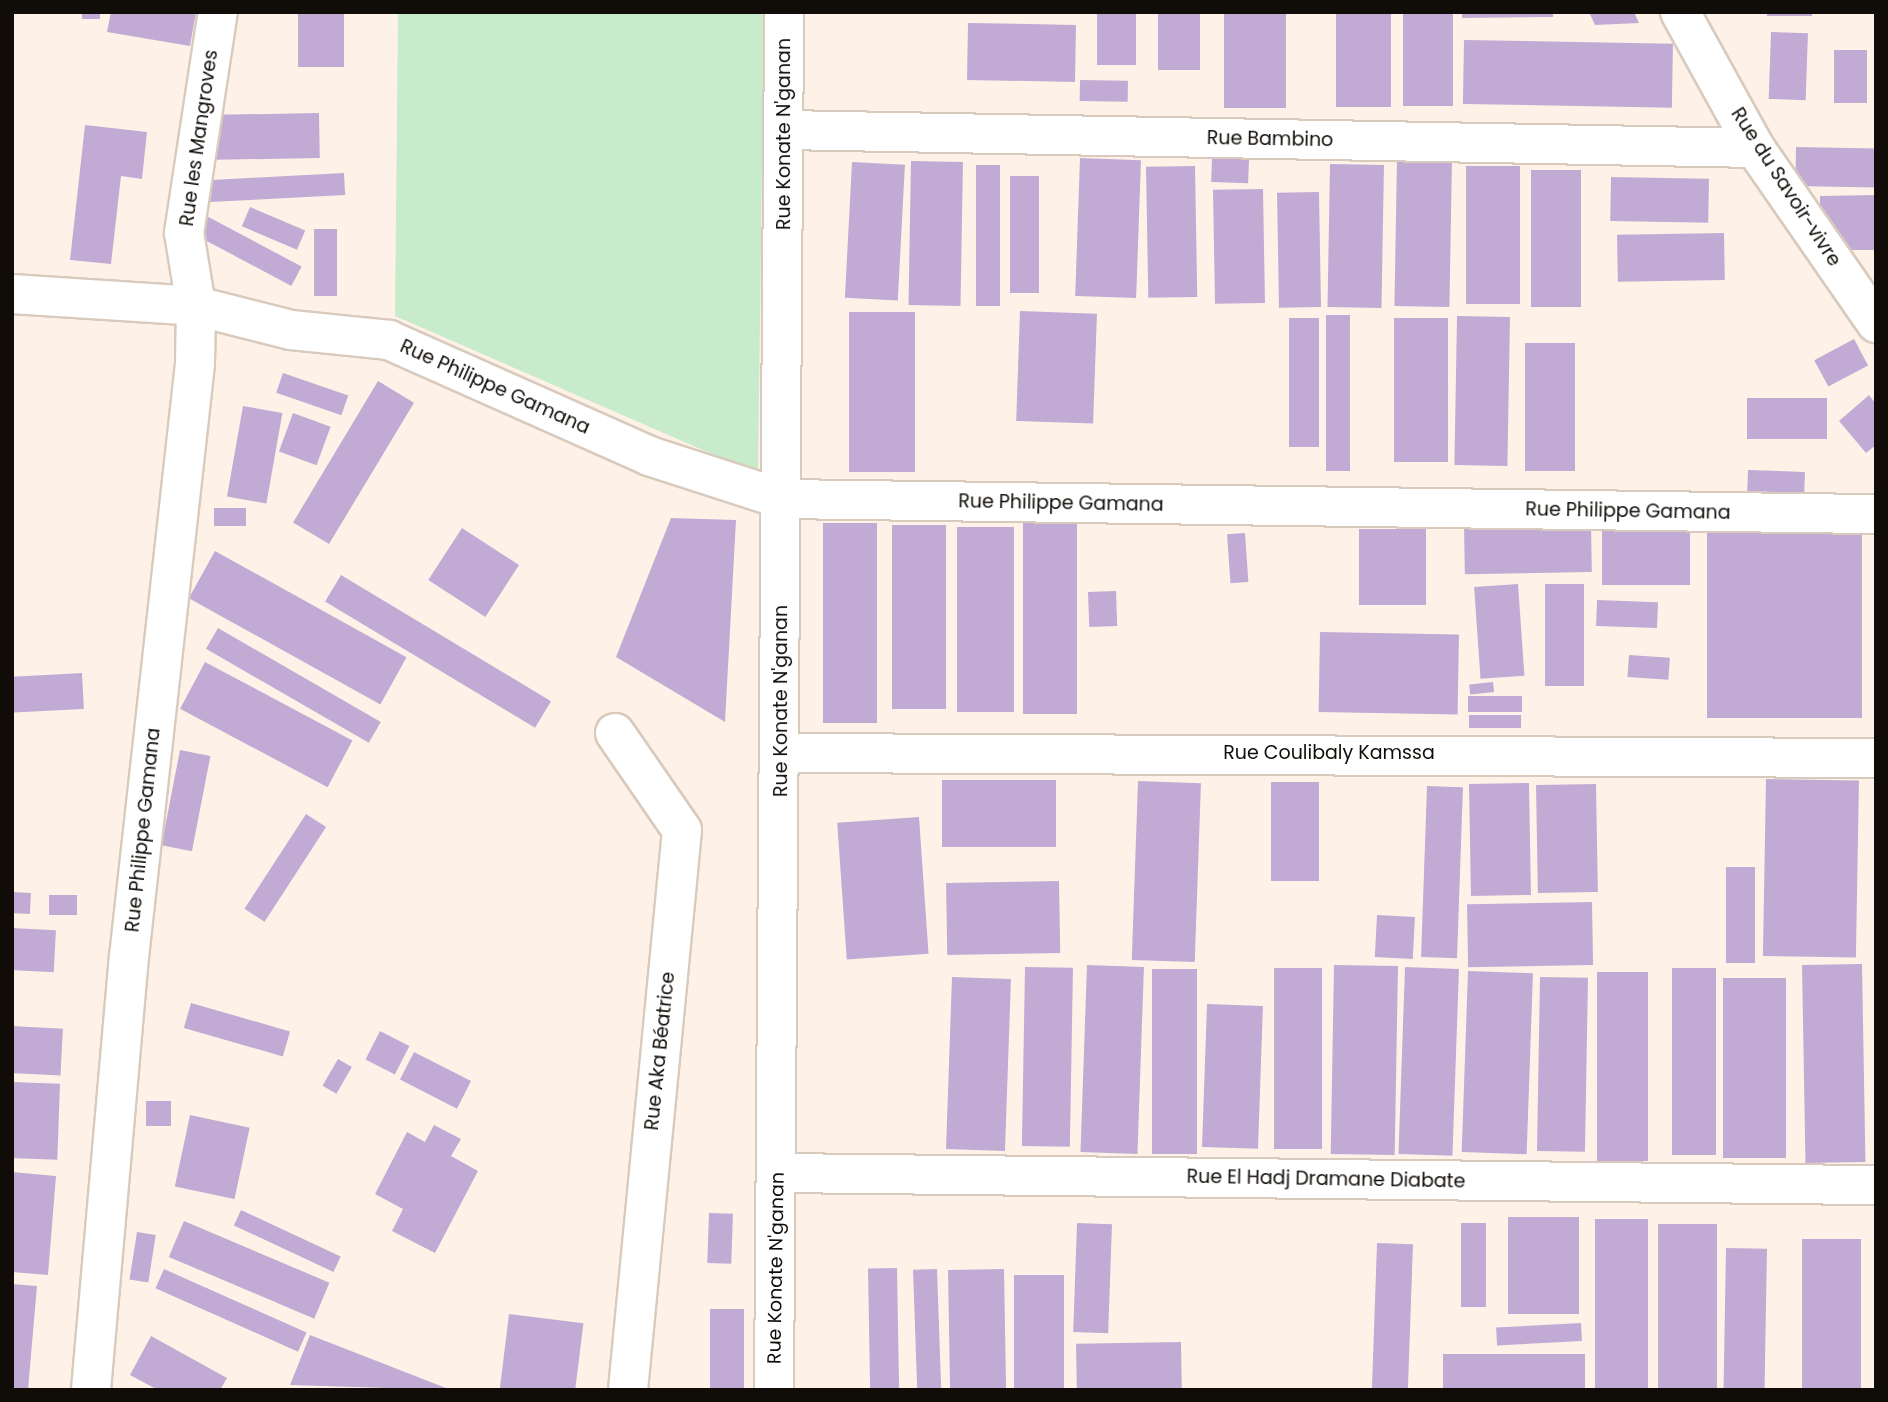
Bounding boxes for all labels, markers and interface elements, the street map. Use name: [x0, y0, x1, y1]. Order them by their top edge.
street label: Rue Konate N'ganan: [773, 38, 795, 230]
street label: Rue les Mangroves: [175, 48, 223, 228]
street label: Rue du Savoir-vivre: [1726, 103, 1846, 271]
street label: Rue Bambino: [1207, 126, 1333, 152]
street label: Rue Philippe Gamana: [397, 335, 593, 439]
street label: Rue Philippe Gamana: [958, 490, 1164, 516]
street label: Rue Philippe Gamana: [1525, 498, 1731, 524]
street label: Rue Konate N'ganan: [770, 605, 792, 797]
street label: Rue Philippe Gamana: [121, 727, 165, 933]
street label: Rue Coulibaly Kamssa: [1223, 742, 1435, 764]
street label: Rue Aka Béatrice: [640, 971, 680, 1131]
street label: Rue El Hadj Dramane Diabate: [1186, 1165, 1466, 1193]
street label: Rue Konate N'ganan: [763, 1172, 789, 1364]

